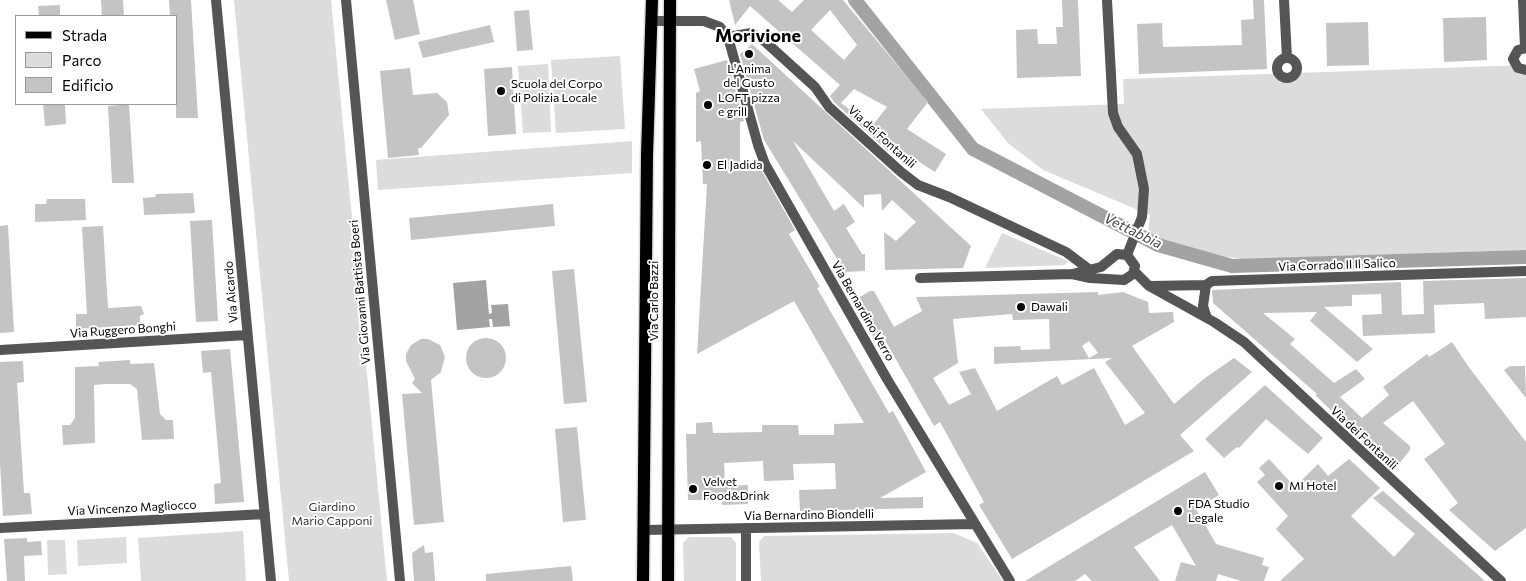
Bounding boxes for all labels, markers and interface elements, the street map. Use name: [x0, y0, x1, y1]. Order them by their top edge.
legend: [15, 15, 178, 105]
district label: Morivione: [715, 25, 801, 47]
text: Strada: [62, 26, 107, 44]
marker: L'Anima del Gusto: [743, 48, 755, 60]
text: Parco: [62, 51, 101, 69]
place label: L'Anima del Gusto: [723, 62, 775, 90]
text: Edificio: [62, 76, 113, 94]
place label: Scuola del Corpo di Polizia Locale: [511, 77, 603, 105]
marker: Scuola del Corpo di Polizia Locale: [495, 85, 507, 97]
place label: LOFT pizza e grill: [718, 91, 780, 119]
marker: LOFT pizza e grill: [702, 99, 714, 111]
street label: Via dei Fontanili: [845, 103, 919, 171]
place label: El Jadida: [717, 158, 762, 172]
marker: El Jadida: [701, 159, 713, 171]
water label: Vettabbia: [1101, 210, 1165, 252]
street label: Via Giovanni Battista Boeri: [347, 219, 373, 365]
street label: Via Corrado II Il Salico: [1278, 256, 1396, 274]
street label: Via Bernardino Verro: [828, 258, 898, 364]
street label: Via Aicardo: [221, 260, 241, 324]
street label: Via Carlo Bazzi: [647, 261, 661, 341]
place label: Dawali: [1031, 300, 1068, 314]
marker: Dawali: [1015, 301, 1027, 313]
street label: Via Ruggero Bonghi: [70, 319, 176, 341]
street label: Via dei Fontanili: [1327, 403, 1401, 473]
place label: Velvet Food&Drink: [703, 475, 770, 503]
place label: MI Hotel: [1289, 479, 1336, 493]
marker: MI Hotel: [1273, 480, 1285, 492]
marker: Velvet Food&Drink: [687, 483, 699, 495]
street label: Via Vincenzo Magliocco: [67, 497, 197, 519]
place label: FDA Studio Legale: [1188, 497, 1250, 525]
park label: Giardino Mario Capponi: [292, 500, 372, 528]
marker: FDA Studio Legale: [1172, 505, 1184, 517]
street label: Via Bernardino Biondelli: [744, 507, 874, 523]

